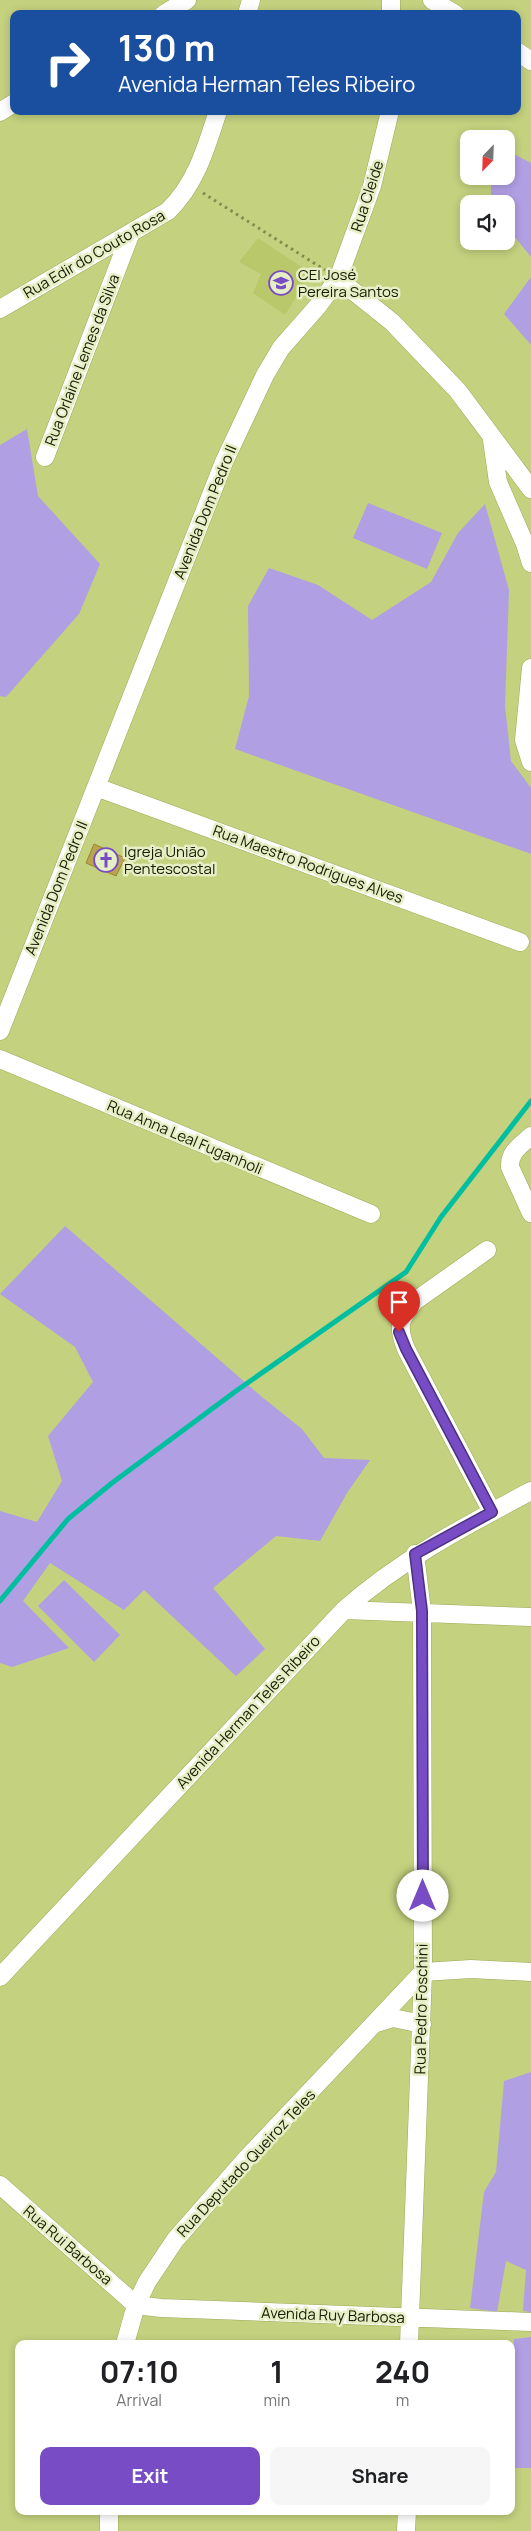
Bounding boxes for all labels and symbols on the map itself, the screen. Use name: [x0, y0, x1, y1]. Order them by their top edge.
north arrow: [460, 130, 515, 185]
street label: Rua Cleide: [346, 157, 388, 234]
street label: Rua Edir do Couto Rosa: [19, 205, 169, 303]
place label: CEI José Pereira Santos: [298, 264, 399, 302]
school or university icon: CEI José Pereira Santos: [268, 270, 294, 296]
street label: Rua Orlaine Lemes da Silva: [40, 271, 124, 449]
street label: Avenida Dom Pedro II: [169, 442, 241, 582]
street label: Avenida Dom Pedro II: [20, 818, 92, 958]
street label: Rua Maestro Rodrigues Alves: [210, 820, 406, 908]
place label: Igreja União Pentescostal: [124, 841, 215, 879]
church icon: Igreja União Pentescostal: [93, 847, 119, 873]
street label: Rua Anna Leal Fuganholi: [104, 1095, 266, 1179]
pin: [378, 1281, 420, 1332]
street label: Avenida Herman Teles Ribeiro: [171, 1631, 325, 1793]
position arrow: [396, 1869, 448, 1921]
street label: Rua Pedro Foschini: [409, 1944, 433, 2074]
street label: Rua Deputado Queiroz Teles: [172, 2085, 320, 2241]
street label: Rua Rui Barbosa: [19, 2201, 117, 2289]
street label: Avenida Ruy Barbosa: [261, 2302, 405, 2328]

